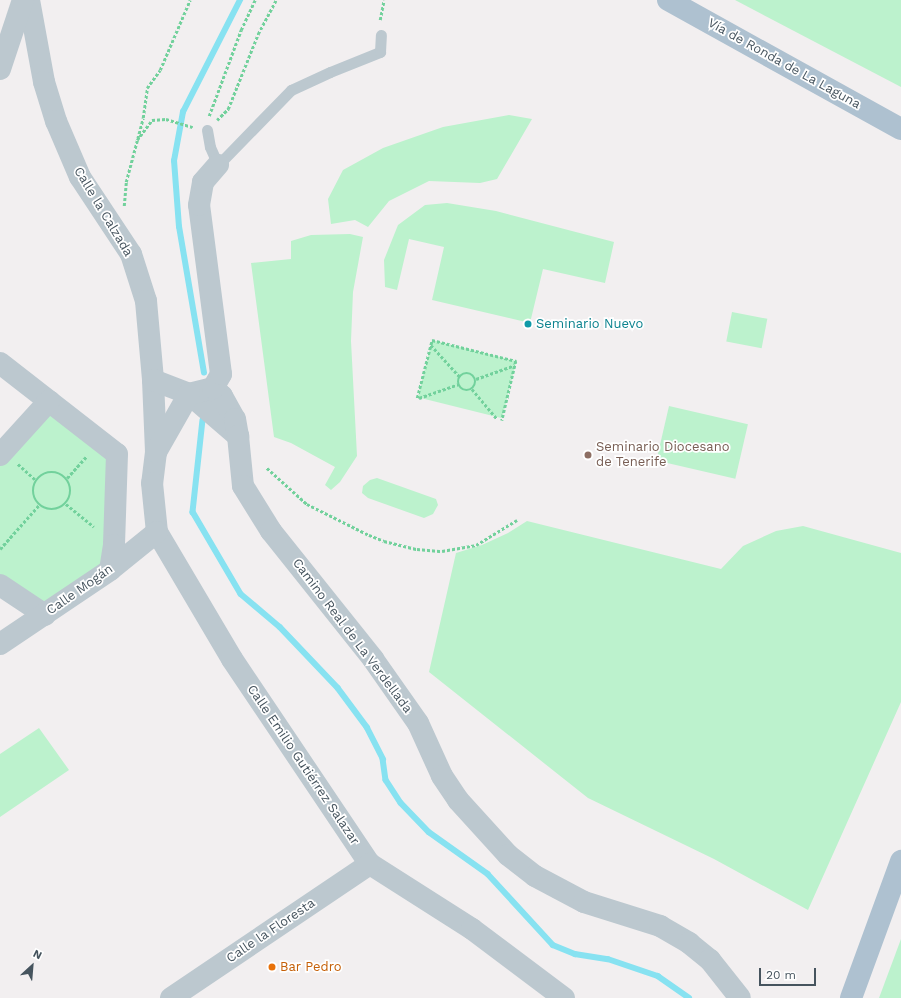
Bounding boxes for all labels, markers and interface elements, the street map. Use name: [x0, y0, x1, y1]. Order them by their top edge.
street label: Vía de Ronda de La Laguna: [705, 15, 863, 113]
street label: Calle la Calzada: [70, 164, 136, 260]
place label: Seminario Nuevo: [536, 316, 643, 332]
marker: Seminario Nuevo: [523, 319, 533, 329]
place label: Seminario Diocesano de Tenerife: [596, 440, 729, 471]
marker: Seminario Diocesano de Tenerife: [583, 450, 593, 460]
street label: Camino Real de La Verdellada: [288, 555, 416, 717]
street label: Calle Mogán: [44, 561, 116, 619]
street label: Calle Emilio Gutiérrez Salazar: [244, 682, 362, 848]
street label: Calle la Floresta: [224, 895, 318, 967]
north arrow: [12, 946, 52, 986]
text: N: [31, 947, 44, 962]
place label: Bar Pedro: [280, 959, 342, 975]
scale bar: [761, 960, 818, 986]
marker: Bar Pedro: [267, 962, 277, 972]
text: 20 m: [766, 968, 796, 982]

